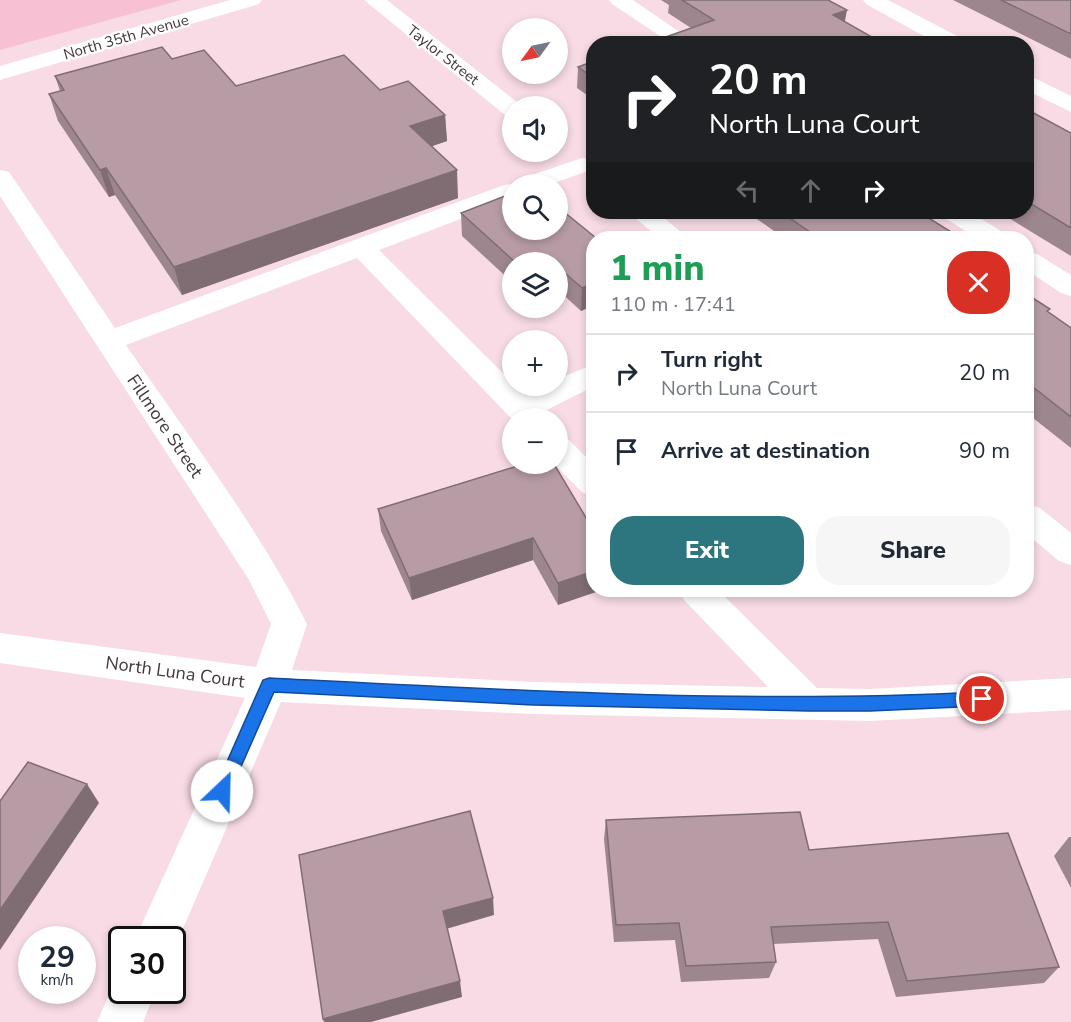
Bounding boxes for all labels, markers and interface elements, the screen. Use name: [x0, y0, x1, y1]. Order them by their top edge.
street label: North 35th Avenue: [61, 10, 191, 64]
north arrow: [502, 18, 568, 84]
map controls: [502, 18, 568, 474]
street label: Taylor Street: [403, 21, 484, 90]
text: 20 m: [709, 52, 808, 109]
icon: right: [610, 60, 688, 138]
button: sound: [502, 96, 568, 162]
text: North Luna Court: [709, 106, 919, 143]
button: search: [502, 174, 568, 240]
icon: left: [731, 174, 764, 207]
icon: ahead: [794, 174, 827, 207]
icon: right: [857, 174, 890, 207]
text: 1 min: [610, 244, 705, 293]
button: close: [947, 251, 1010, 314]
button: layers: [502, 252, 568, 318]
text: 110 m · 17:41: [610, 291, 736, 318]
button: +: [502, 330, 568, 396]
text: Turn right: [661, 345, 762, 375]
icon: right: [610, 357, 643, 390]
text: 20 m: [959, 358, 1010, 388]
street label: Fillmore Street: [122, 370, 209, 483]
text: North Luna Court: [661, 375, 817, 402]
button: −: [502, 408, 568, 474]
icon: arrive: [610, 435, 643, 468]
text: Arrive at destination: [661, 436, 870, 466]
text: 90 m: [959, 436, 1010, 466]
button: Exit: [610, 516, 804, 585]
button: Share: [816, 516, 1010, 585]
street label: North Luna Court: [104, 650, 247, 694]
pin: [956, 673, 1007, 724]
icon: arrive: [965, 682, 998, 715]
position arrow: [190, 759, 254, 823]
speed limit sign: 30: [108, 926, 186, 1004]
text: 29: [39, 937, 75, 978]
text: km/h: [40, 970, 74, 990]

